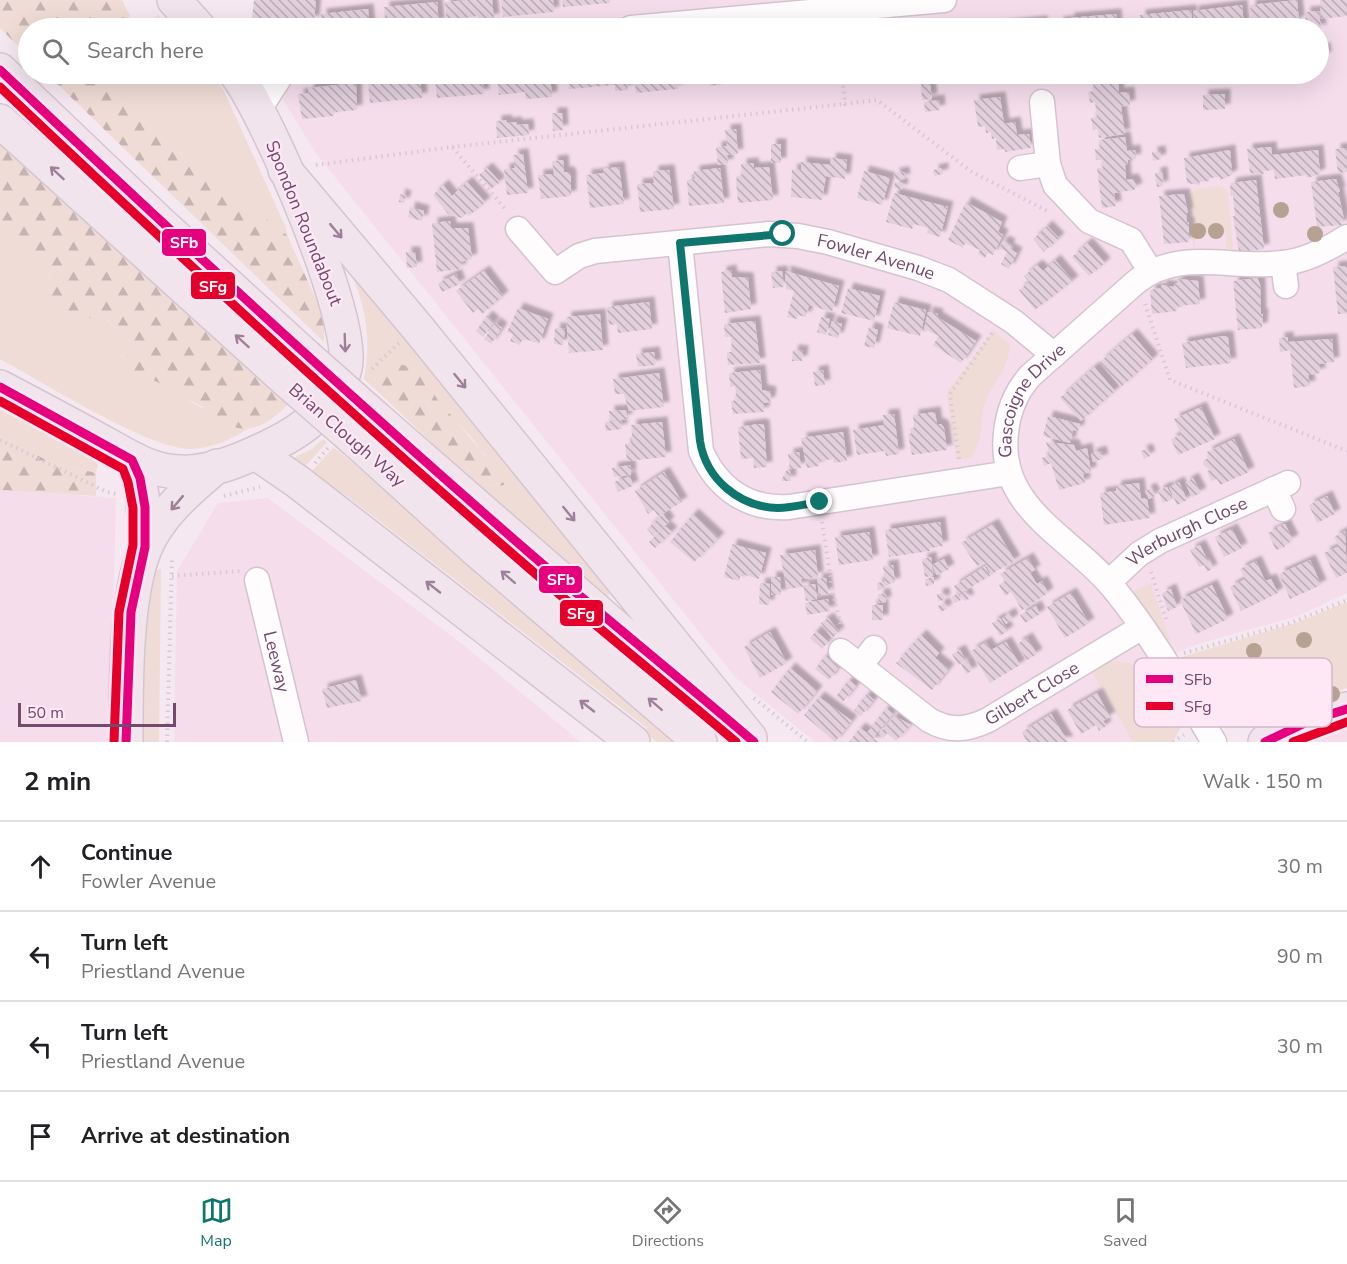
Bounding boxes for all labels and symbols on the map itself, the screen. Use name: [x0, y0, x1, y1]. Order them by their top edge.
street label: Spondon Roundabout: [260, 137, 348, 310]
one-way arrow: [49, 166, 64, 181]
route start: [769, 220, 795, 246]
one-way arrow: [329, 223, 343, 238]
line badge: SFb: [161, 228, 207, 257]
street label: Fowler Avenue: [815, 228, 939, 285]
text: SFb: [170, 232, 198, 254]
line badge: SFg: [190, 271, 236, 300]
text: SFg: [199, 276, 227, 298]
one-way arrow: [340, 333, 351, 353]
one-way arrow: [235, 334, 250, 348]
street label: Gascoigne Drive: [993, 338, 1071, 459]
one-way arrow: [453, 373, 466, 389]
street label: Brian Clough Way: [283, 378, 411, 493]
route end: [806, 488, 832, 514]
street label: Werburgh Close: [1121, 491, 1251, 572]
one-way arrow: [170, 495, 184, 510]
one-way arrow: [562, 506, 575, 522]
line badge: SFb: [538, 565, 583, 594]
text: SFb: [547, 569, 575, 591]
one-way arrow: [500, 570, 516, 584]
one-way arrow: [425, 580, 441, 593]
line badge: SFg: [559, 599, 604, 627]
text: SFg: [567, 603, 595, 625]
street label: Leeway: [258, 629, 296, 696]
street label: Gilbert Close: [980, 656, 1084, 731]
legend: [1134, 658, 1332, 727]
text: SFb: [1184, 669, 1212, 691]
text: SFg: [1184, 696, 1212, 718]
one-way arrow: [648, 697, 663, 711]
scale bar: [18, 700, 176, 728]
one-way arrow: [579, 700, 595, 713]

